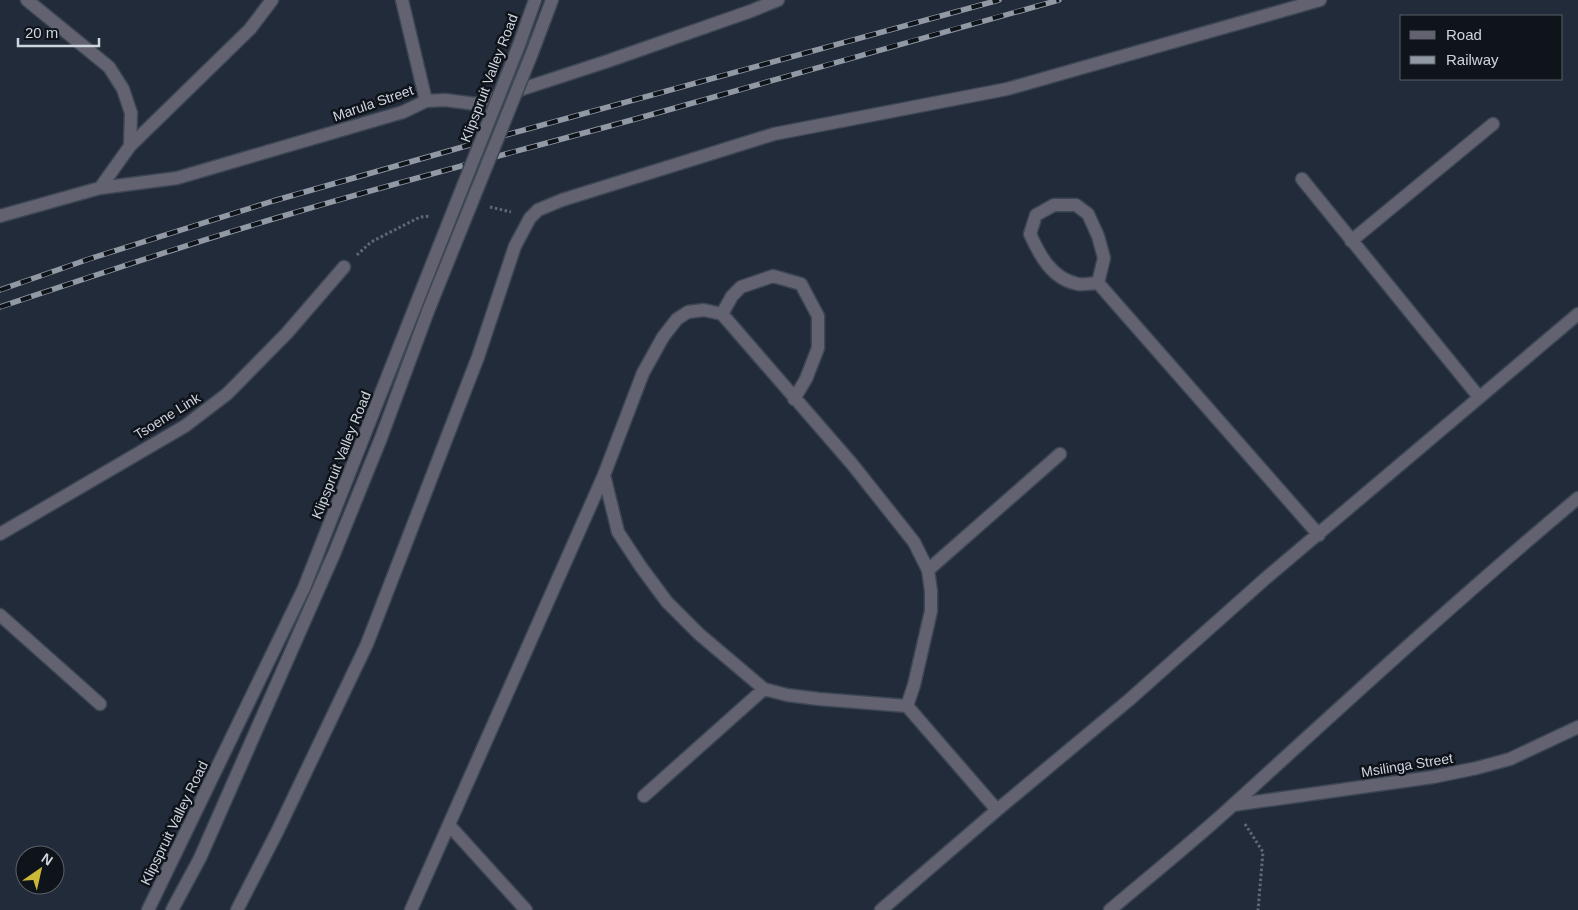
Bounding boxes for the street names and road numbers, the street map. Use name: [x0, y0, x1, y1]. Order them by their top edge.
street label: Klipspruit Valley Road: [457, 12, 521, 144]
street label: Marula Street: [331, 82, 415, 124]
street label: Tsoene Link: [131, 389, 204, 443]
street label: Klipspruit Valley Road: [308, 389, 374, 521]
street label: Msilinga Street: [1360, 750, 1454, 780]
street label: Klipspruit Valley Road: [137, 758, 211, 888]

